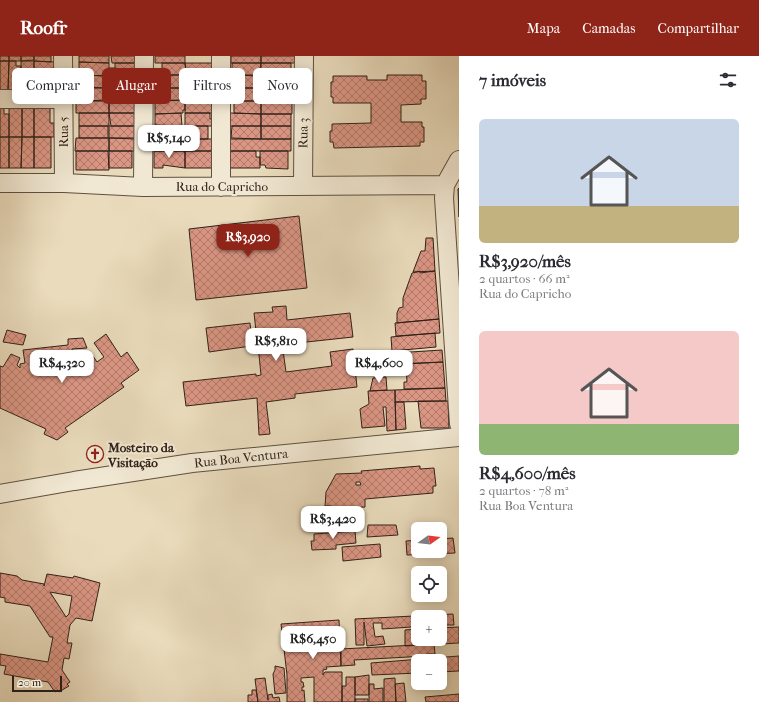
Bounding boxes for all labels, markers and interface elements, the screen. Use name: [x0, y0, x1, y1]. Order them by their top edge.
text: Roofr: [20, 17, 67, 39]
text: Mapa: [527, 20, 560, 37]
text: Camadas: [582, 20, 636, 37]
text: Compartilhar: [658, 20, 739, 37]
chip: Comprar: [12, 68, 94, 104]
chip: Alugar: [102, 68, 171, 104]
chip: Filtros: [179, 68, 245, 104]
chip: Novo: [253, 68, 312, 104]
icon: filters: [717, 69, 739, 91]
text: 7 imóveis: [479, 70, 546, 90]
street label: Rua 5: [56, 116, 71, 148]
street label: Rua 3: [295, 118, 311, 148]
pin: R$5,140: [132, 125, 206, 159]
text: R$5,140: [147, 130, 191, 145]
icon: home: [573, 145, 645, 217]
street label: Rua do Capricho: [176, 179, 269, 194]
pin: R$3,920: [211, 224, 285, 258]
text: R$3,920: [225, 229, 271, 244]
text: R$3,920/mês: [479, 251, 571, 271]
text: 2 quartos · 66 m²: [479, 271, 570, 286]
text: Rua do Capricho: [479, 286, 571, 301]
pin: R$5,810: [239, 328, 313, 362]
text: R$5,810: [254, 333, 298, 348]
pin: R$4,320: [25, 350, 99, 384]
pin: R$4,600: [342, 350, 416, 384]
text: R$4,320: [39, 355, 85, 370]
text: R$4,600: [355, 355, 403, 370]
icon: home: [573, 357, 645, 429]
place label: Mosteiro da Visitação: [107, 440, 175, 471]
church icon: Mosteiro da Visitação: [85, 444, 105, 464]
street label: Rua Boa Ventura: [193, 446, 290, 470]
text: R$4,600/mês: [479, 463, 575, 483]
text: 2 quartos · 78 m²: [479, 483, 568, 498]
text: Rua Boa Ventura: [479, 498, 573, 513]
pin: R$3,420: [296, 506, 370, 540]
text: R$3,420: [310, 511, 356, 526]
north arrow: [411, 522, 447, 558]
map controls: [411, 522, 447, 690]
button: locate: [411, 566, 447, 602]
button: +: [411, 610, 447, 646]
pin: R$6,450: [276, 626, 350, 660]
text: R$6,450: [290, 631, 336, 646]
button: −: [411, 654, 447, 690]
scale bar: [12, 674, 62, 693]
text: 20 m: [18, 676, 41, 689]

